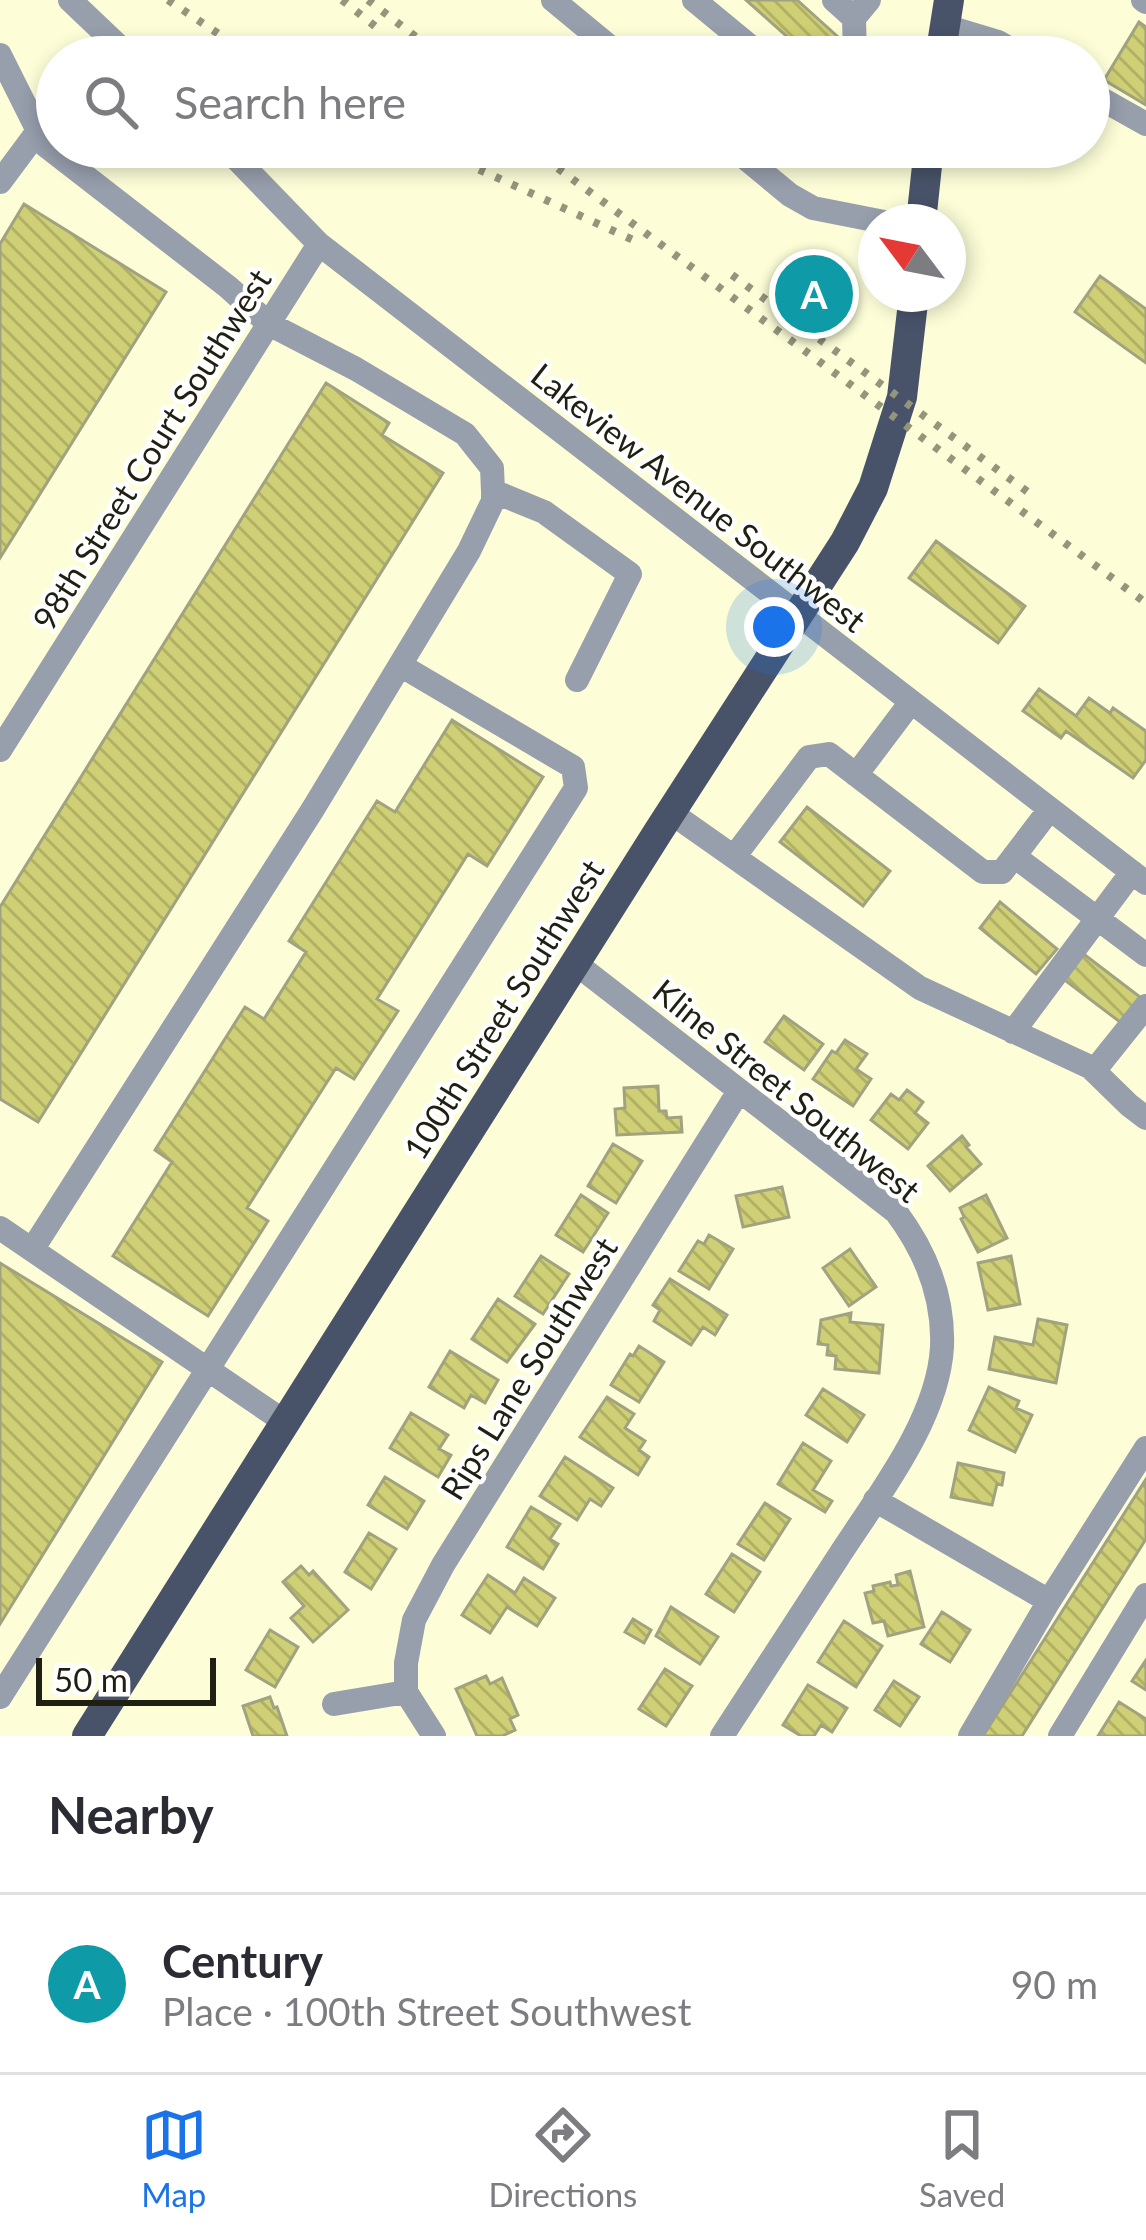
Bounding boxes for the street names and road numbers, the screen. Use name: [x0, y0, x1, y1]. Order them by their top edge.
street label: 98th Street Court Southwest: [23, 261, 279, 637]
street label: Lakeview Avenue Southwest: [524, 354, 874, 640]
street label: 100th Street Southwest: [394, 852, 612, 1166]
street label: Kline Street Southwest: [646, 970, 929, 1210]
street label: Rips Lane Southwest: [431, 1229, 625, 1506]

